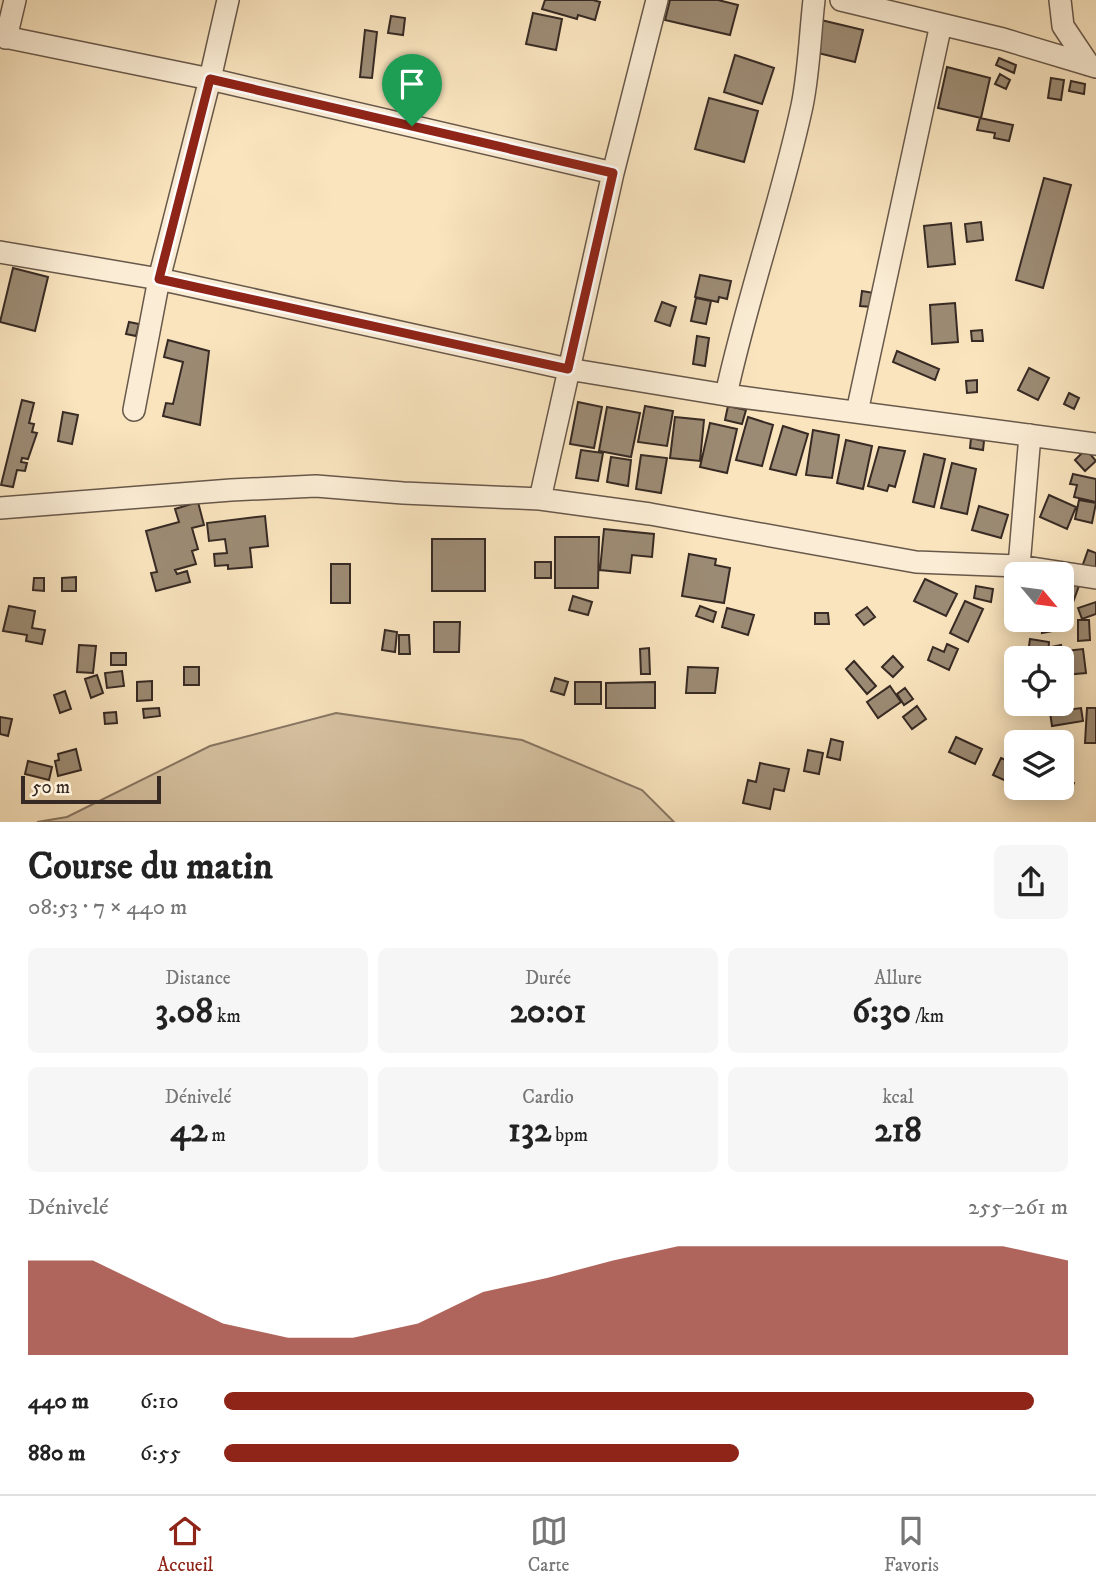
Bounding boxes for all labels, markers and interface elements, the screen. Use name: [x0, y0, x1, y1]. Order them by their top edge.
pin: [382, 54, 442, 126]
icon: arrive: [393, 65, 431, 103]
north arrow: [1004, 562, 1074, 632]
map controls: [1004, 562, 1074, 800]
button: locate: [1004, 646, 1074, 716]
button: layers: [1004, 730, 1074, 800]
scale bar: [21, 773, 161, 805]
text: 50 m: [32, 776, 70, 799]
text: Course du matin: [28, 843, 273, 891]
button: share: [994, 845, 1068, 919]
text: 08:53 · 7 × 440 m: [28, 893, 187, 922]
text: Distance: [165, 967, 231, 990]
text: Durée: [525, 967, 571, 990]
text: Allure: [874, 967, 922, 990]
text: 3.08: [155, 990, 213, 1034]
text: 20:01: [510, 990, 586, 1034]
text: 6:30: [852, 990, 911, 1034]
text: km: [213, 1005, 241, 1028]
text: /km: [911, 1005, 944, 1028]
text: Dénivelé: [165, 1086, 231, 1109]
text: Cardio: [522, 1086, 574, 1109]
text: kcal: [882, 1086, 914, 1109]
text: 42: [170, 1109, 207, 1153]
text: 132: [508, 1109, 551, 1153]
text: 218: [874, 1109, 922, 1153]
text: m: [207, 1124, 226, 1147]
text: bpm: [551, 1124, 588, 1147]
text: Dénivelé: [28, 1193, 109, 1222]
text: 255–261 m: [968, 1193, 1068, 1222]
text: 440 m: [28, 1387, 89, 1416]
text: 6:10: [140, 1387, 179, 1416]
text: 880 m: [28, 1439, 86, 1468]
text: 6:55: [140, 1439, 181, 1468]
tab: Accueil: [157, 1512, 213, 1577]
tab: Carte: [528, 1512, 569, 1577]
tab: Favoris: [884, 1512, 939, 1577]

